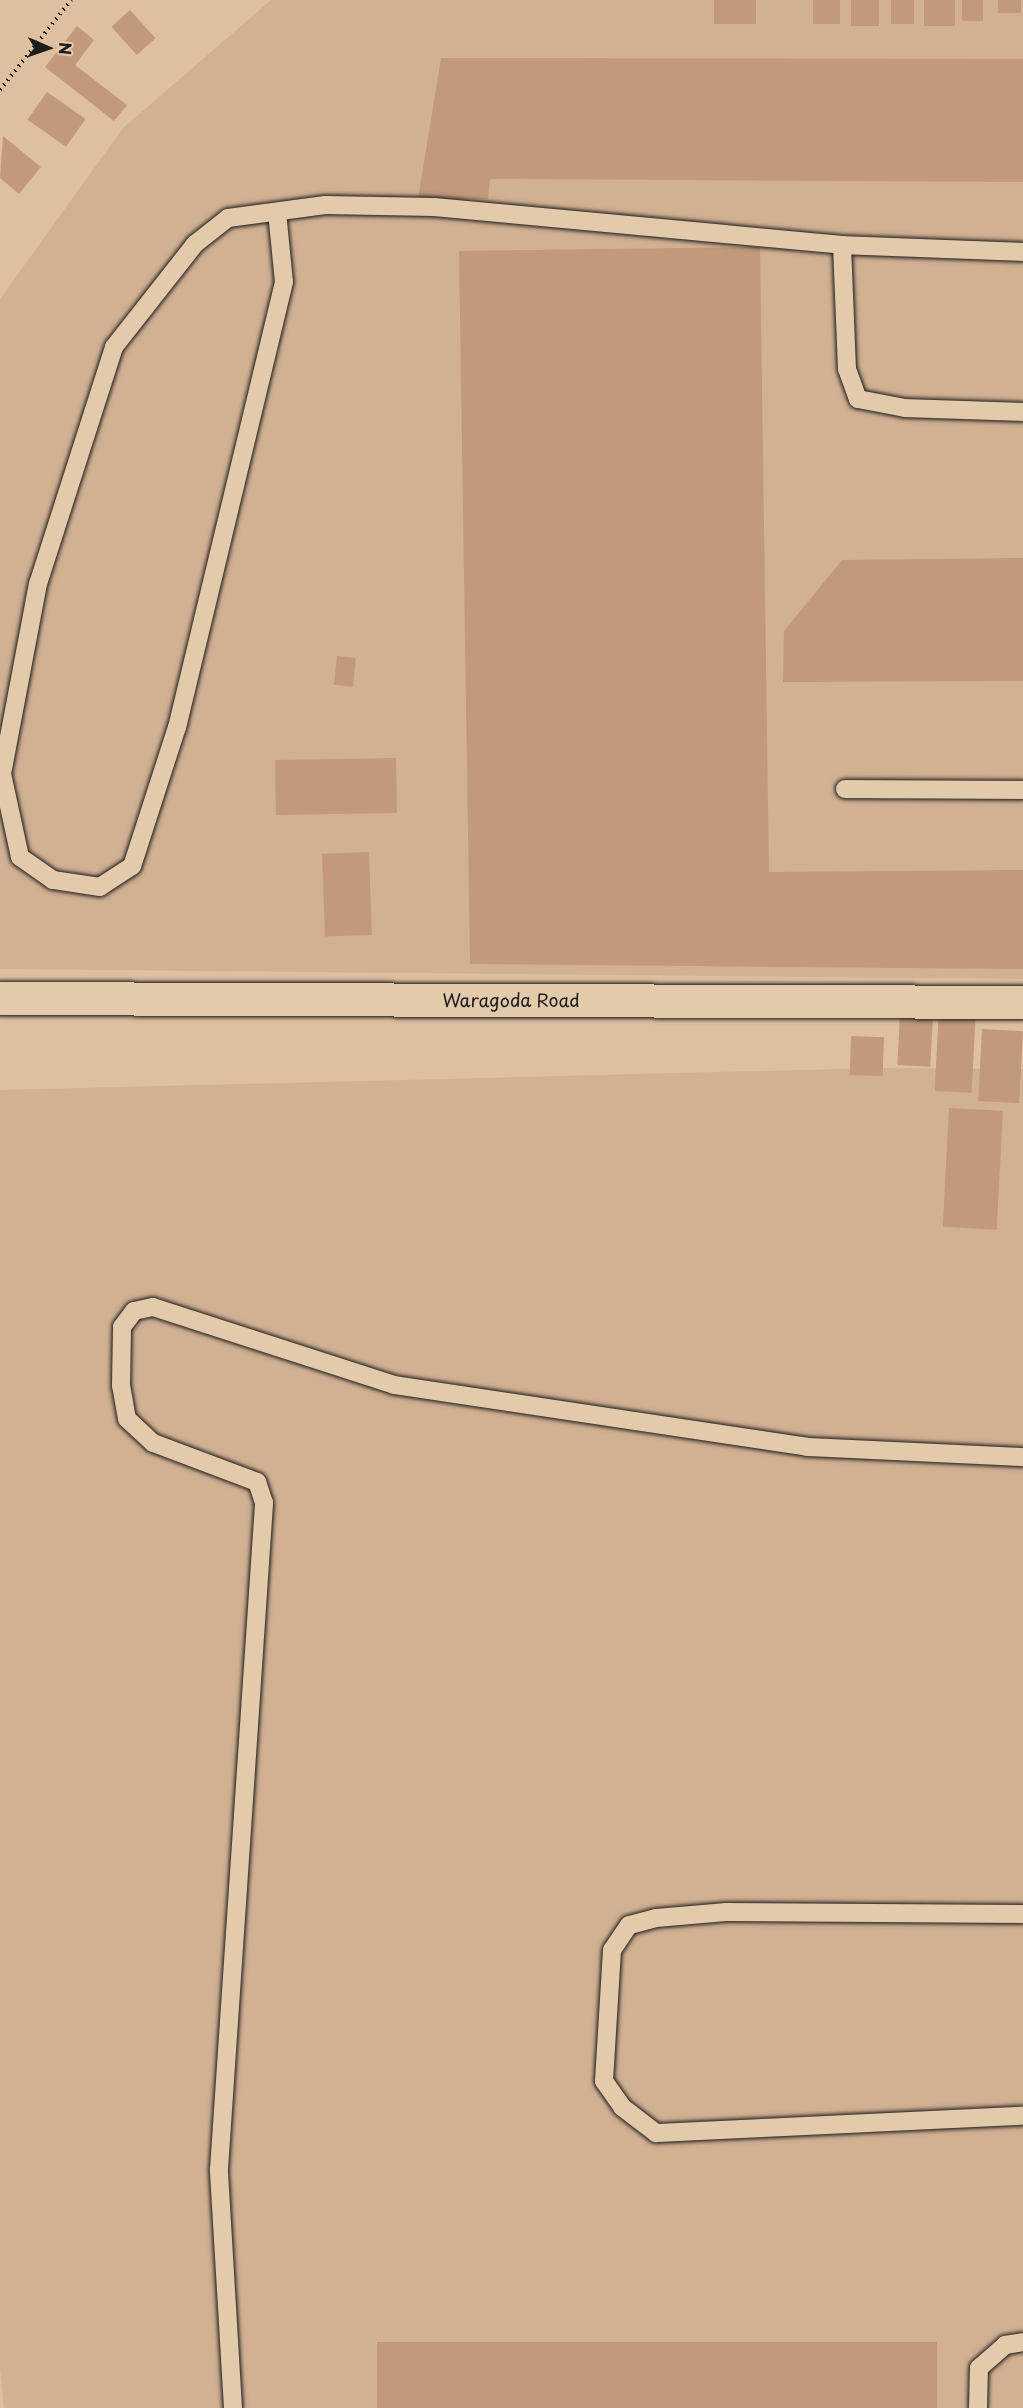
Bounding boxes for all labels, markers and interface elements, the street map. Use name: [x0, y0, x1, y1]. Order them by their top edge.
north arrow: [18, 18, 78, 78]
text: N: [54, 42, 78, 55]
street label: Waragoda Road: [442, 989, 580, 1011]

